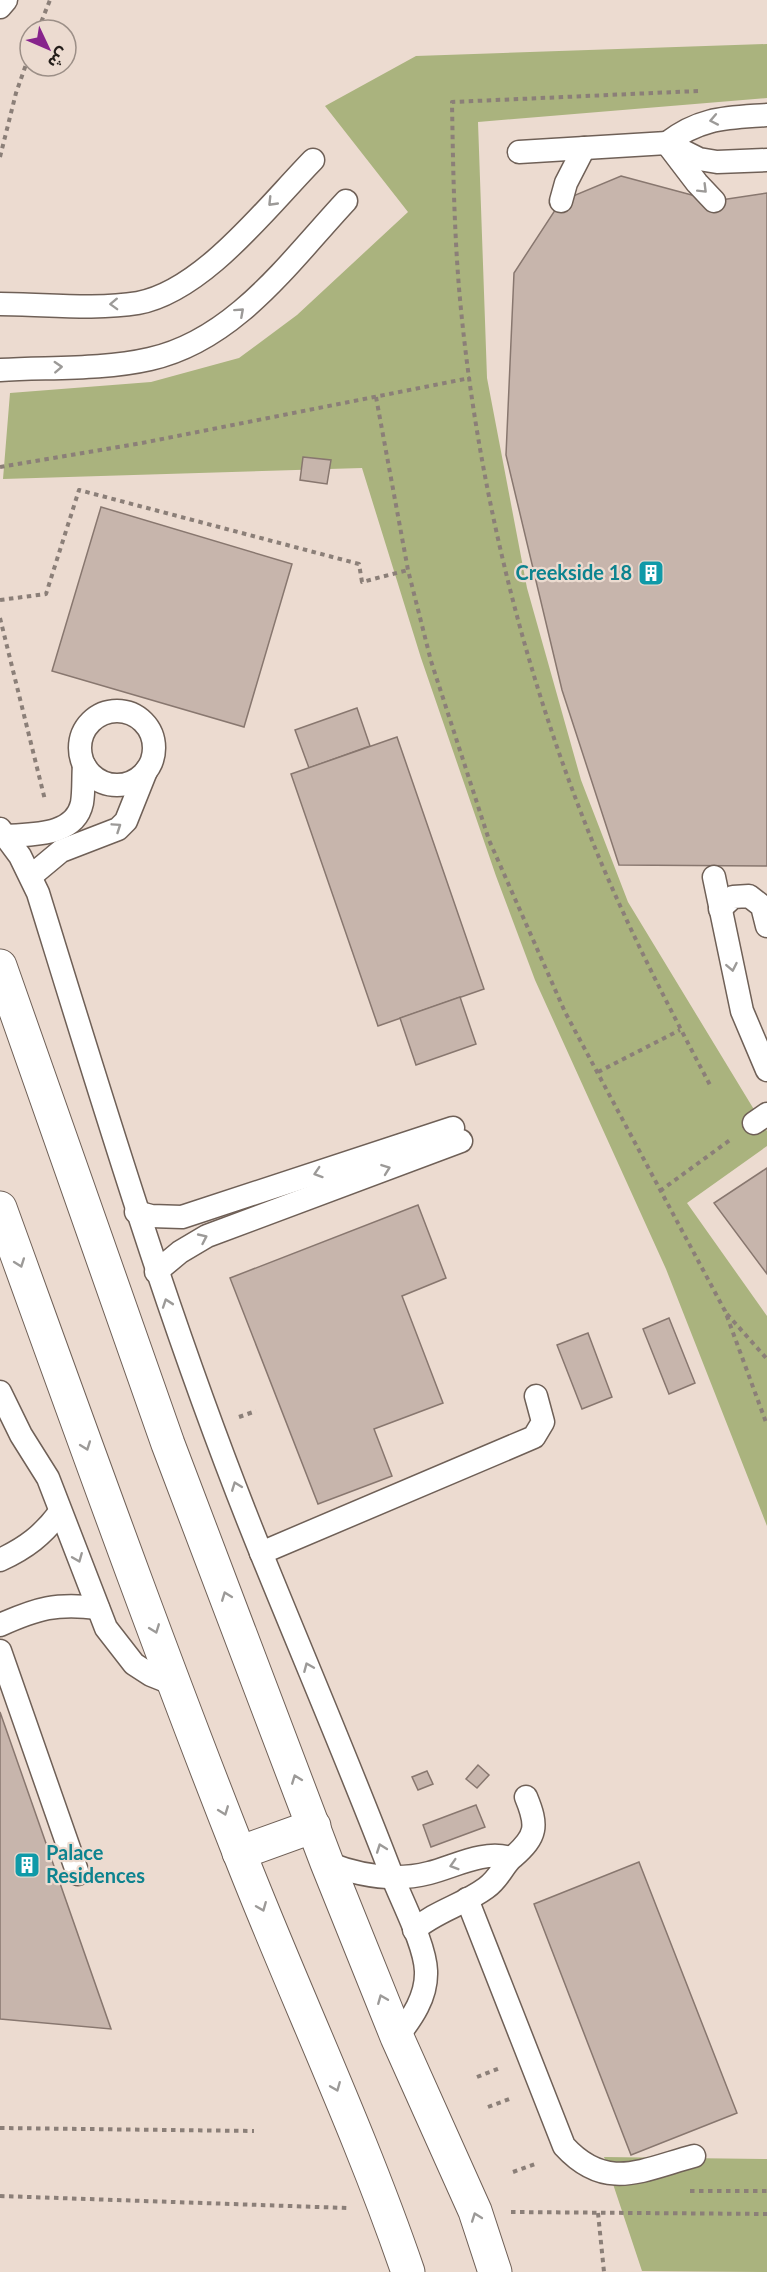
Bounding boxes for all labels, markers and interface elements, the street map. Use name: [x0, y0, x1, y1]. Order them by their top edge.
north arrow: [18, 18, 78, 78]
text: ش: [44, 44, 74, 73]
one-way arrow: [709, 113, 719, 126]
one-way arrow: [695, 182, 706, 193]
one-way arrow: [268, 196, 279, 206]
one-way arrow: [109, 298, 118, 311]
one-way arrow: [233, 308, 244, 319]
one-way arrow: [54, 360, 63, 373]
building icon: Creekside 18: [636, 558, 666, 588]
place label: Creekside 18: [516, 560, 632, 584]
one-way arrow: [111, 824, 122, 835]
one-way arrow: [725, 961, 738, 971]
one-way arrow: [380, 1164, 391, 1177]
one-way arrow: [313, 1165, 324, 1178]
one-way arrow: [197, 1234, 208, 1246]
one-way arrow: [12, 1257, 25, 1268]
one-way arrow: [161, 1298, 174, 1309]
one-way arrow: [78, 1440, 91, 1451]
one-way arrow: [230, 1481, 243, 1492]
one-way arrow: [71, 1552, 83, 1563]
one-way arrow: [221, 1592, 234, 1602]
one-way arrow: [147, 1623, 160, 1633]
one-way arrow: [304, 1662, 316, 1673]
one-way arrow: [291, 1774, 303, 1785]
one-way arrow: [216, 1805, 229, 1816]
place label: Palace Residences: [46, 1840, 145, 1887]
one-way arrow: [376, 1843, 388, 1854]
building icon: Palace Residences: [12, 1850, 42, 1880]
one-way arrow: [449, 1858, 460, 1870]
one-way arrow: [255, 1901, 267, 1912]
one-way arrow: [377, 1995, 389, 2006]
one-way arrow: [329, 2081, 341, 2092]
one-way arrow: [471, 2212, 484, 2223]

